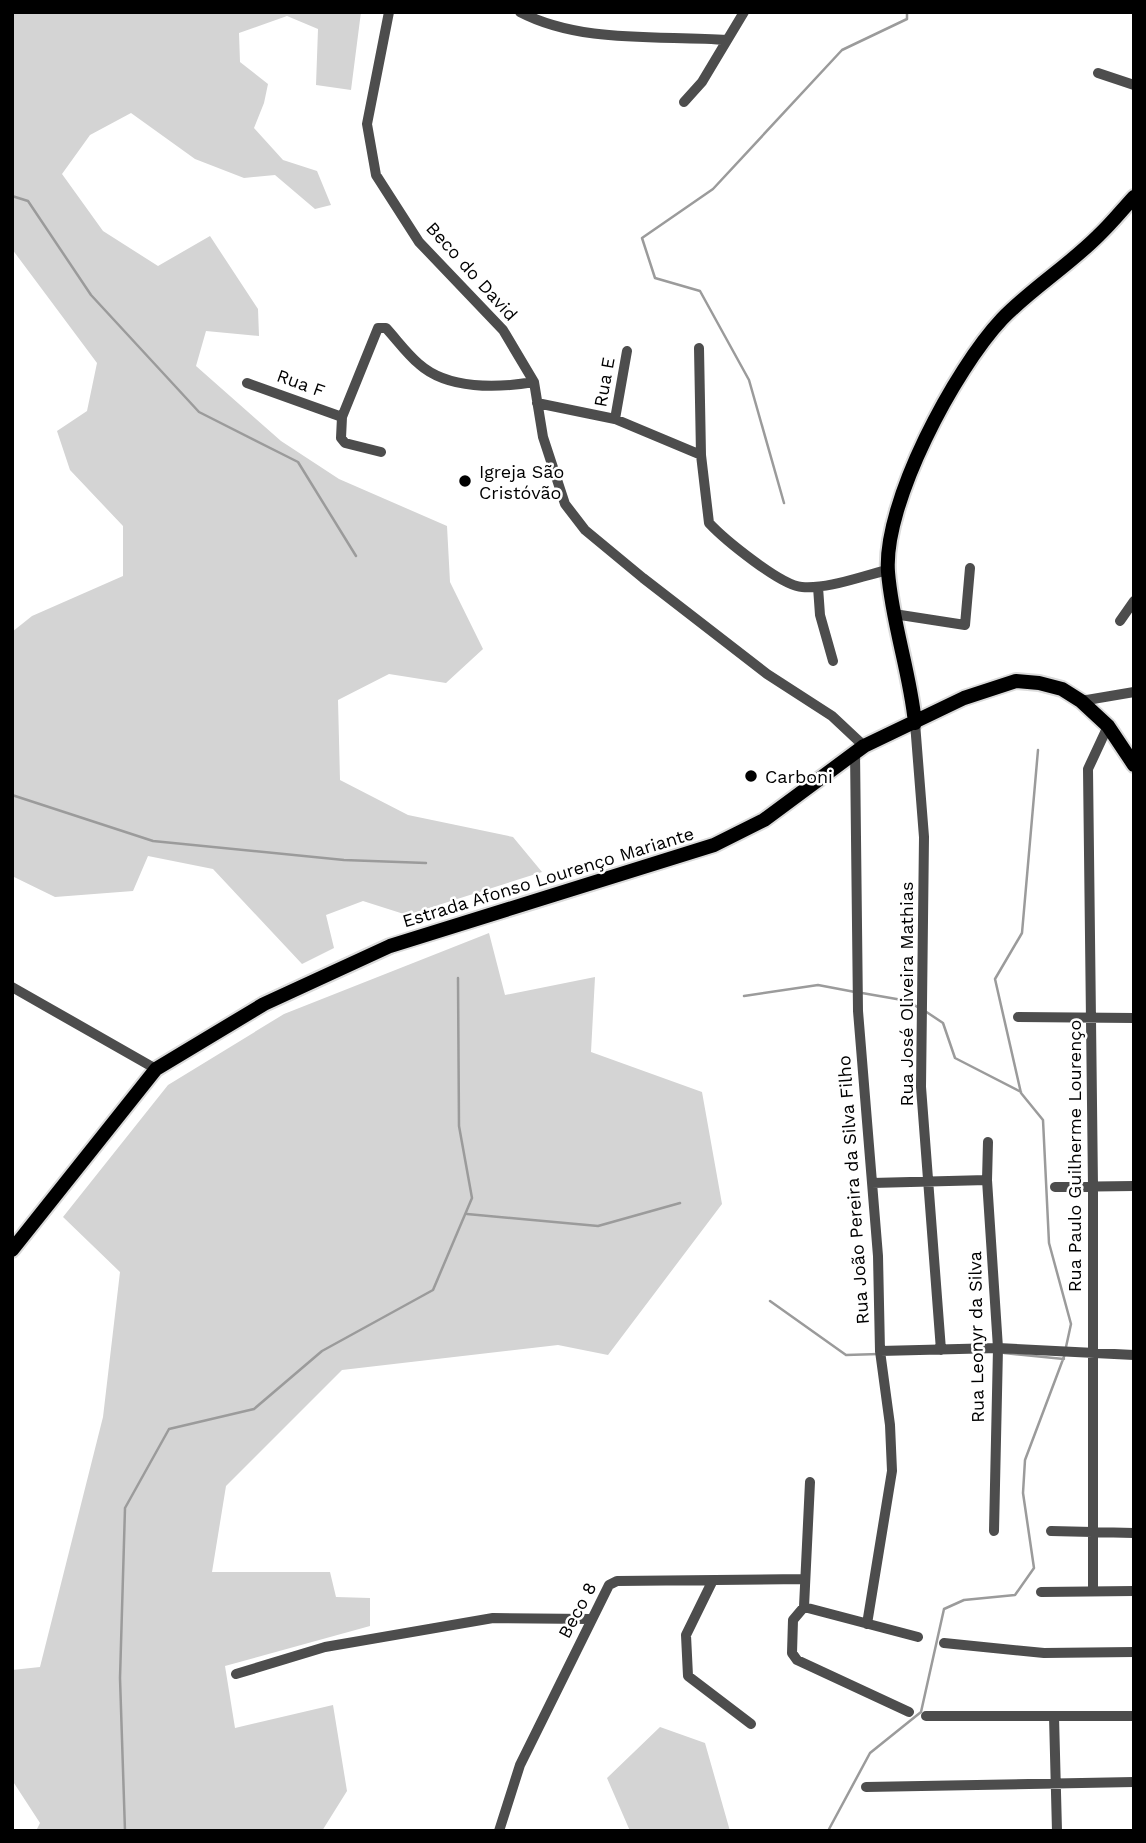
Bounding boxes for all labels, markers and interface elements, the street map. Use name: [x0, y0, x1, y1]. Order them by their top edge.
street label: Beco do David: [422, 217, 522, 325]
street label: Rua E: [589, 355, 619, 409]
street label: Rua F: [274, 365, 328, 401]
place label: Igreja São Cristóvão: [479, 461, 564, 503]
marker: Igreja São Cristóvão: [457, 473, 473, 489]
place label: Carboni: [765, 766, 833, 787]
marker: Carboni: [743, 768, 759, 784]
street label: Estrada Afonso Lourenço Mariante: [400, 823, 696, 931]
street label: Rua José Oliveira Mathias: [896, 882, 917, 1106]
street label: Rua Paulo Guilherme Lourenço: [1064, 1020, 1085, 1292]
street label: Rua João Pereira da Silva Filho: [833, 1055, 873, 1325]
street label: Rua Leonyr da Silva: [964, 1251, 988, 1423]
street label: Beco 8: [554, 1578, 600, 1642]

